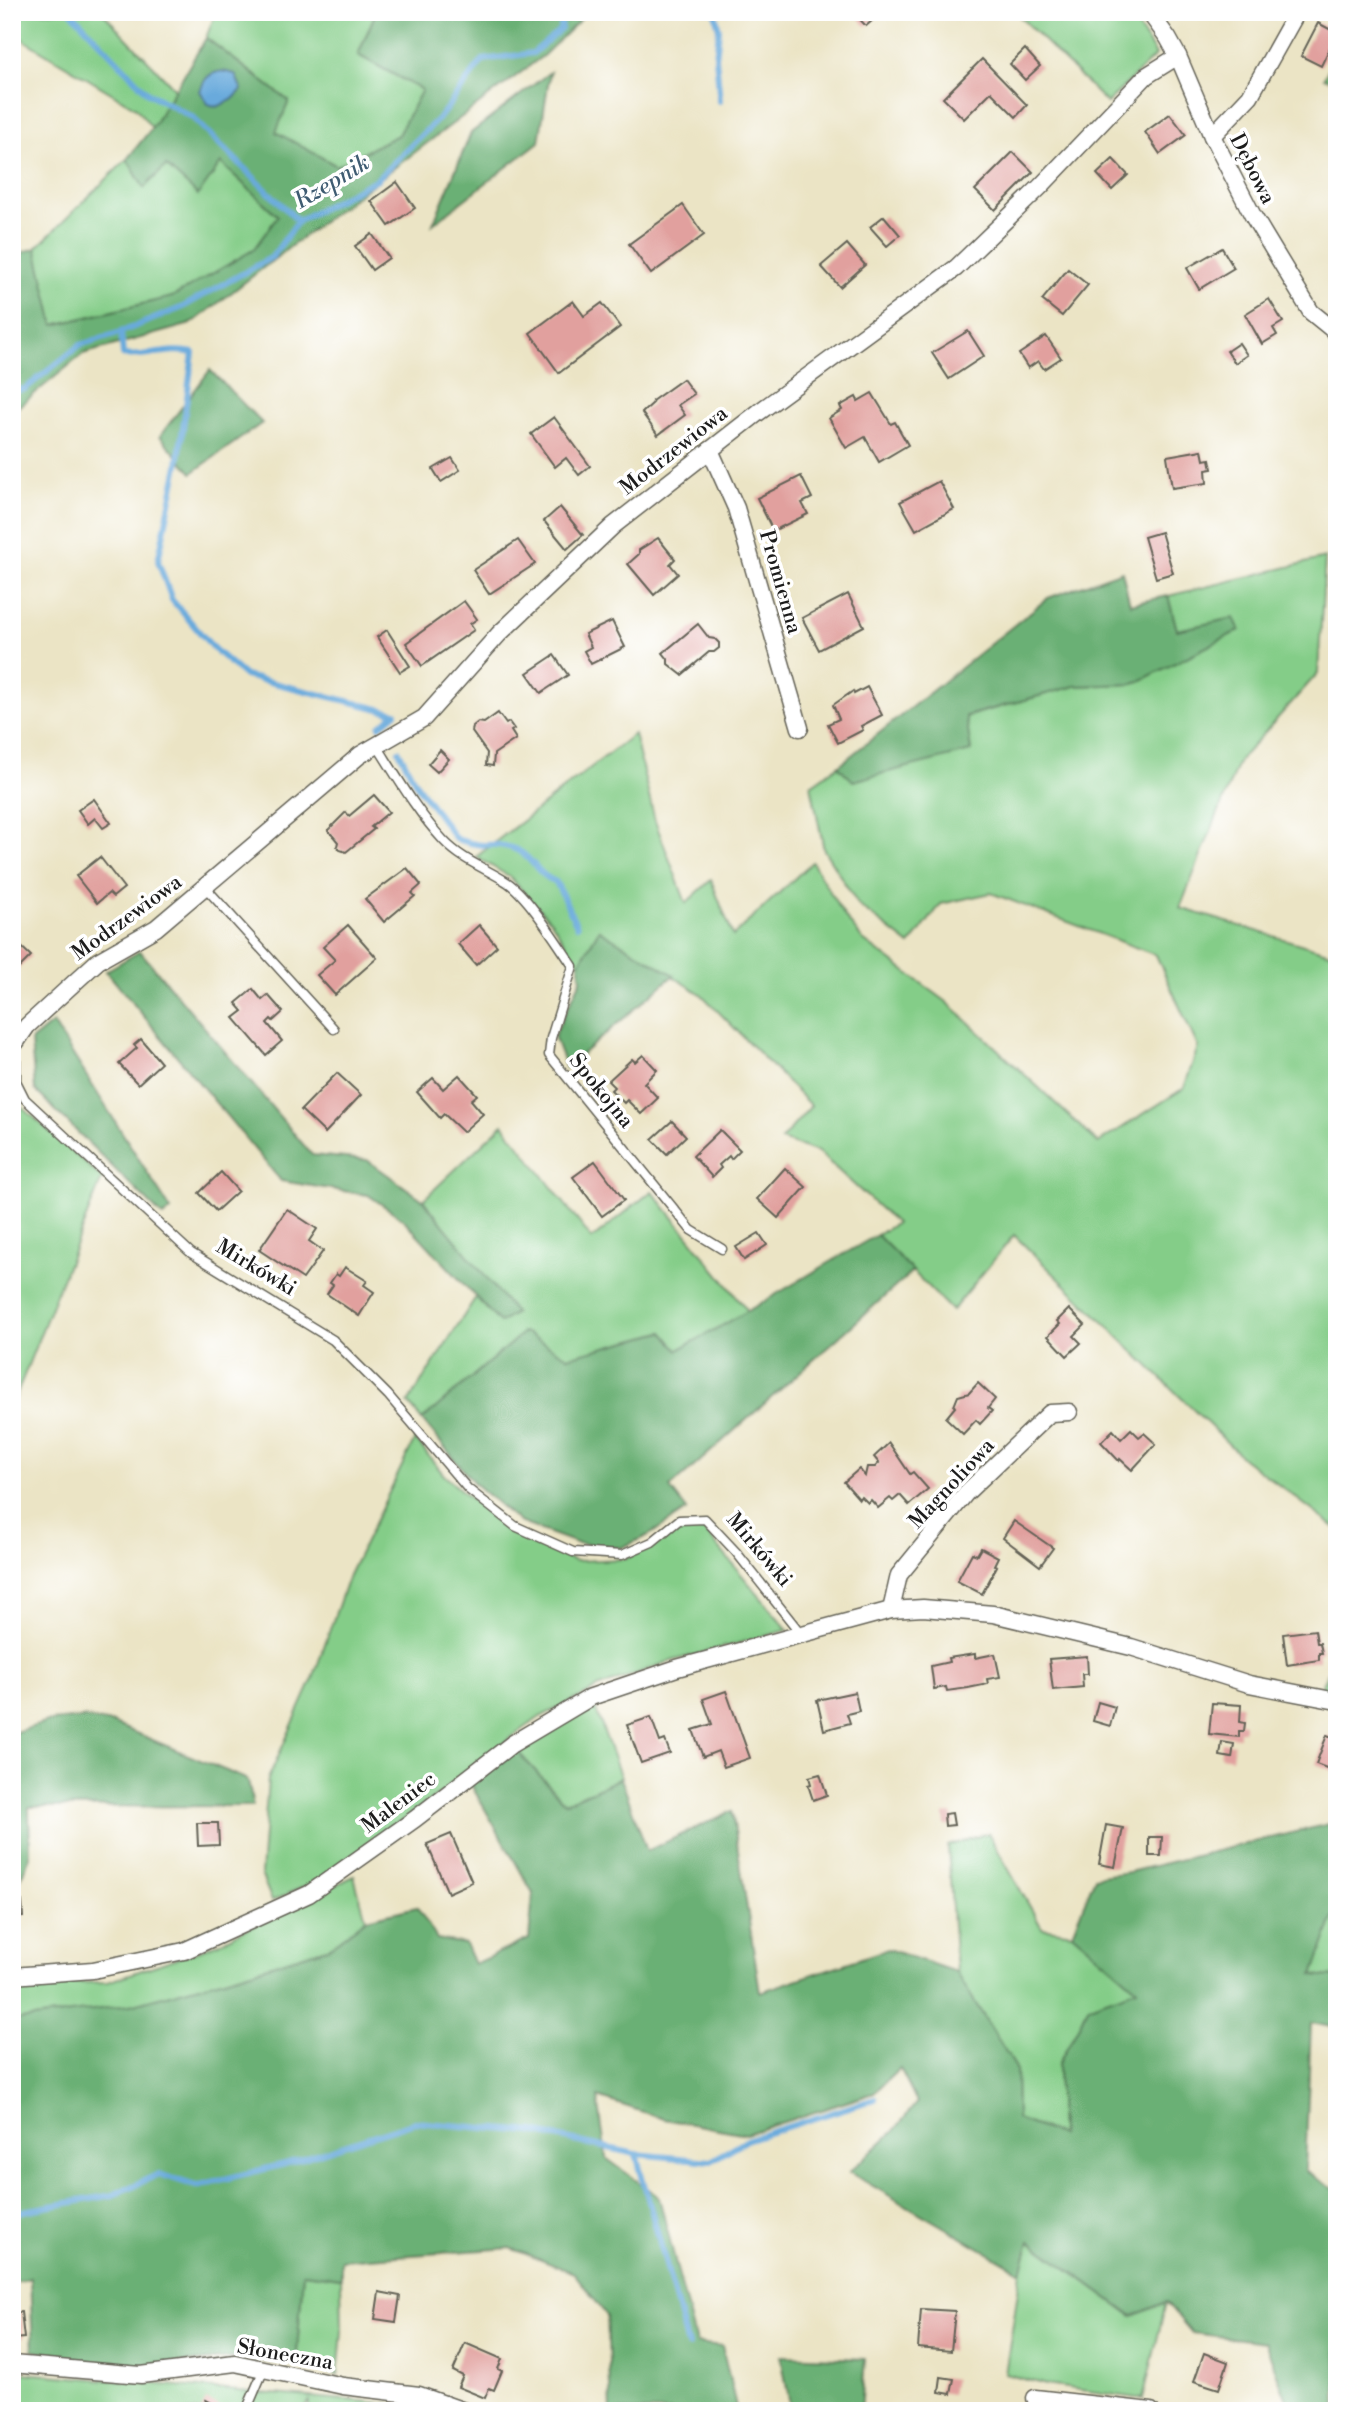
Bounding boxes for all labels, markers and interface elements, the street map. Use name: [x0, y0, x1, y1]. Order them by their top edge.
street label: Dębowa: [1223, 129, 1281, 209]
water label: Rzepnik: [288, 149, 375, 216]
street label: Modrzewiowa: [615, 400, 734, 501]
street label: Promienna: [753, 527, 807, 637]
street label: Modrzewiowa: [67, 869, 188, 967]
street label: Spokojna: [563, 1048, 639, 1134]
street label: Mirkówki: [211, 1234, 301, 1302]
street label: Magnoliowa: [904, 1433, 1001, 1535]
street label: Mirkówki: [721, 1508, 798, 1592]
street label: Maleniec: [357, 1767, 441, 1839]
street label: Słoneczna: [235, 2334, 335, 2376]

